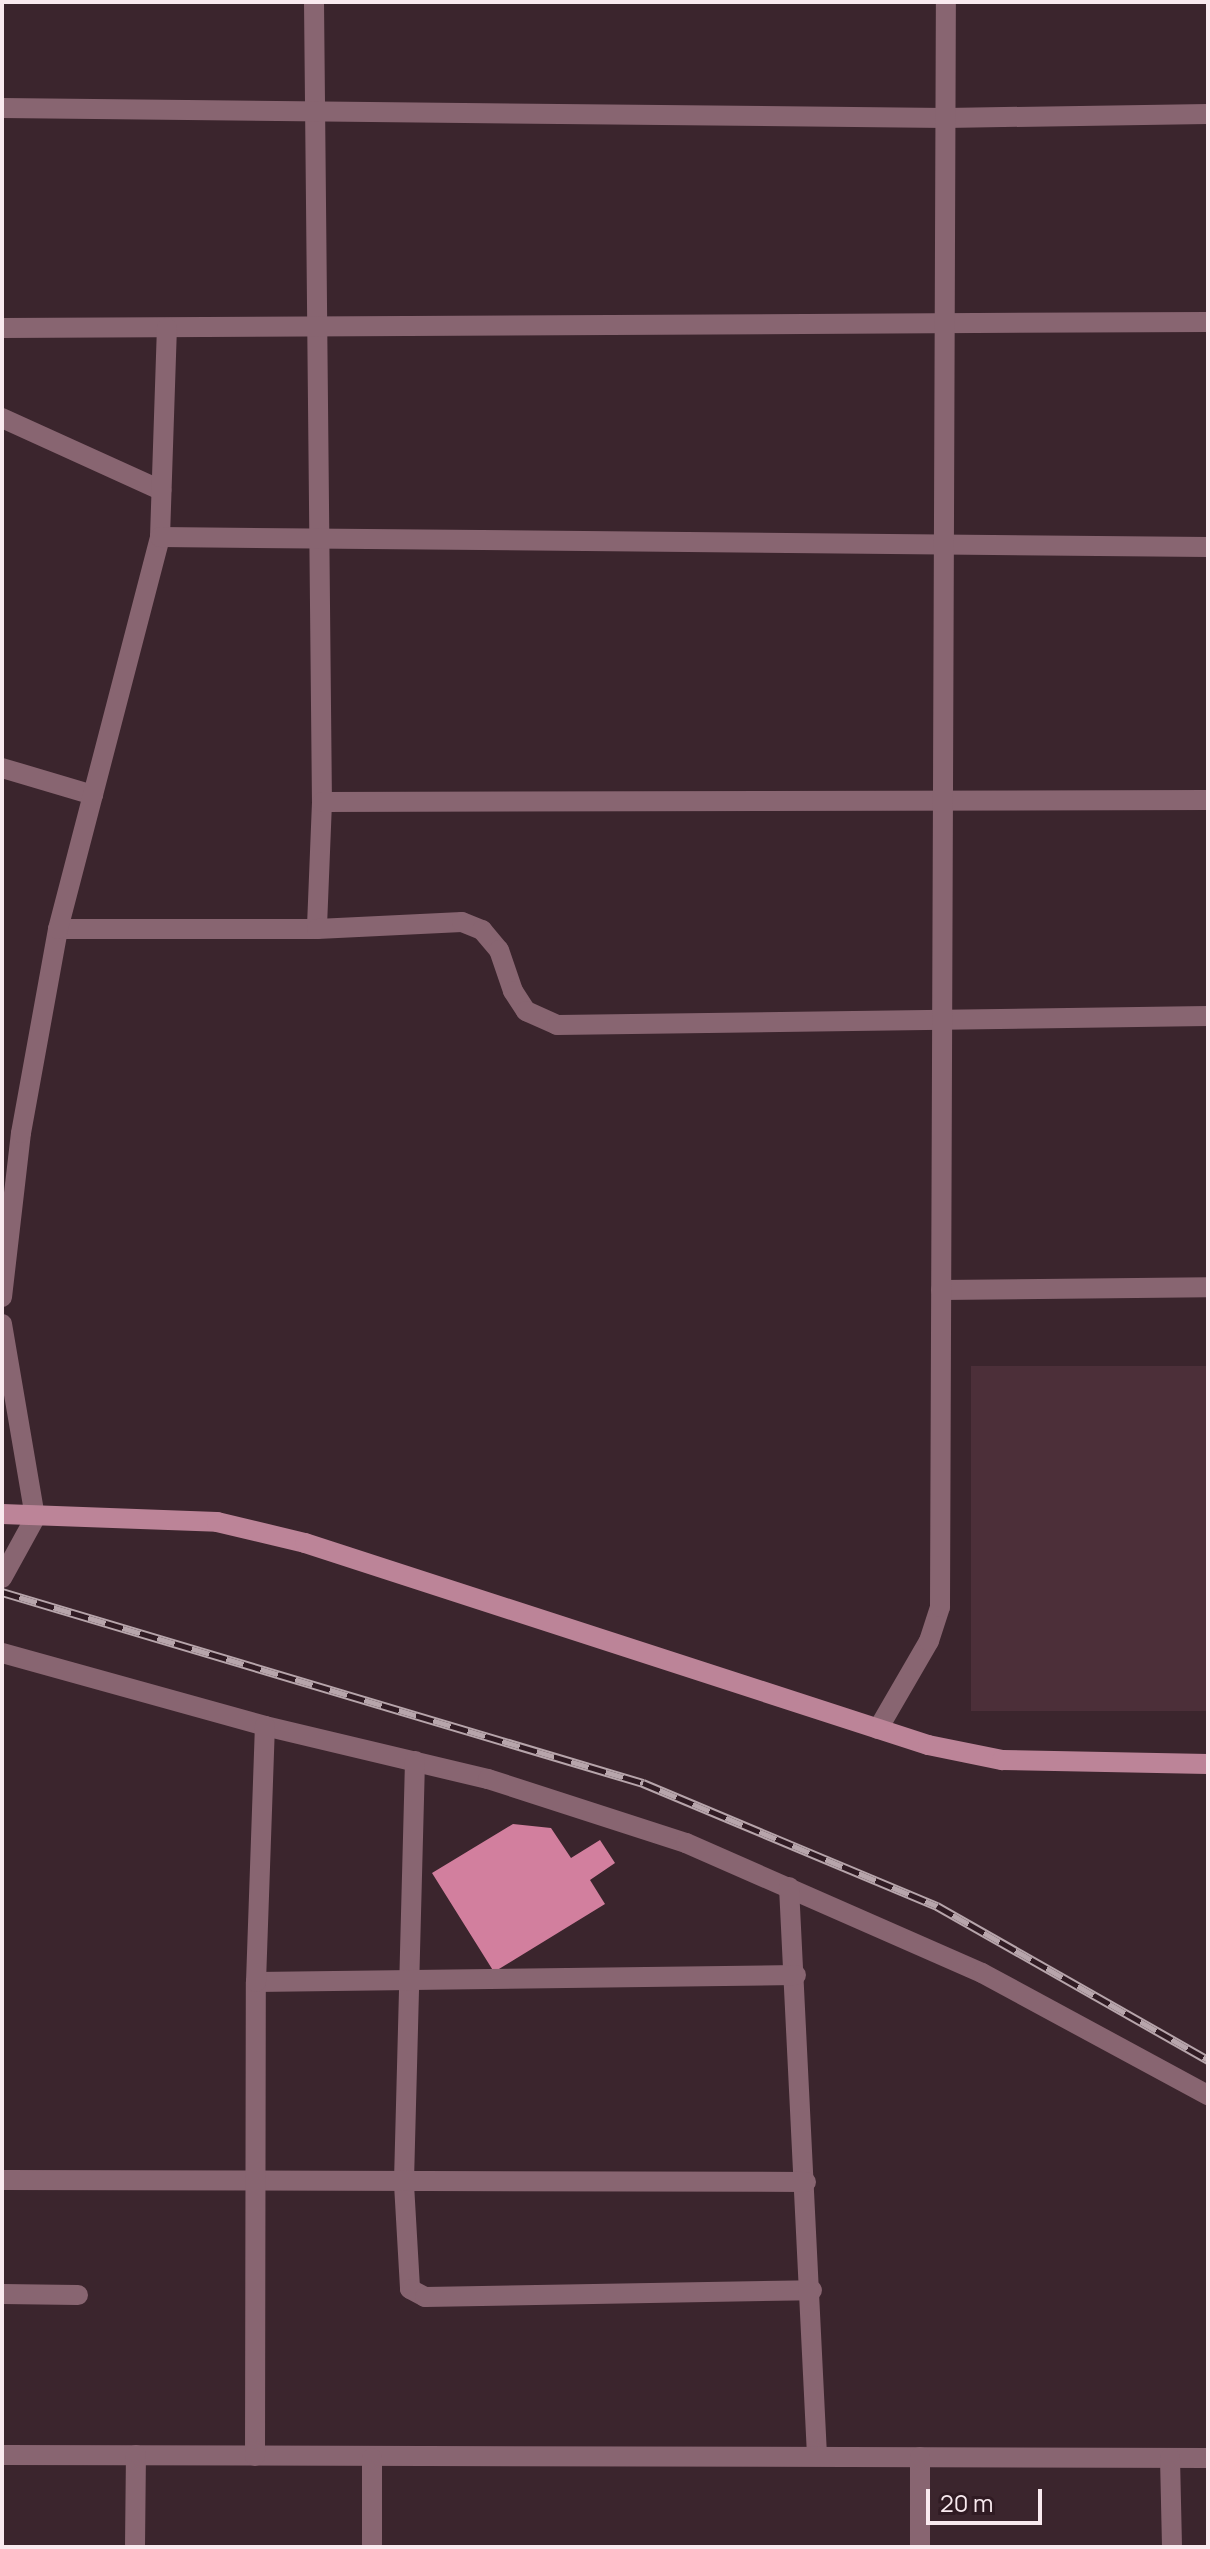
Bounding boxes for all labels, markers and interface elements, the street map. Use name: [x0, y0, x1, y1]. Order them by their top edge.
scale bar: [930, 2473, 1046, 2523]
text: 20 m: [940, 2486, 993, 2519]

